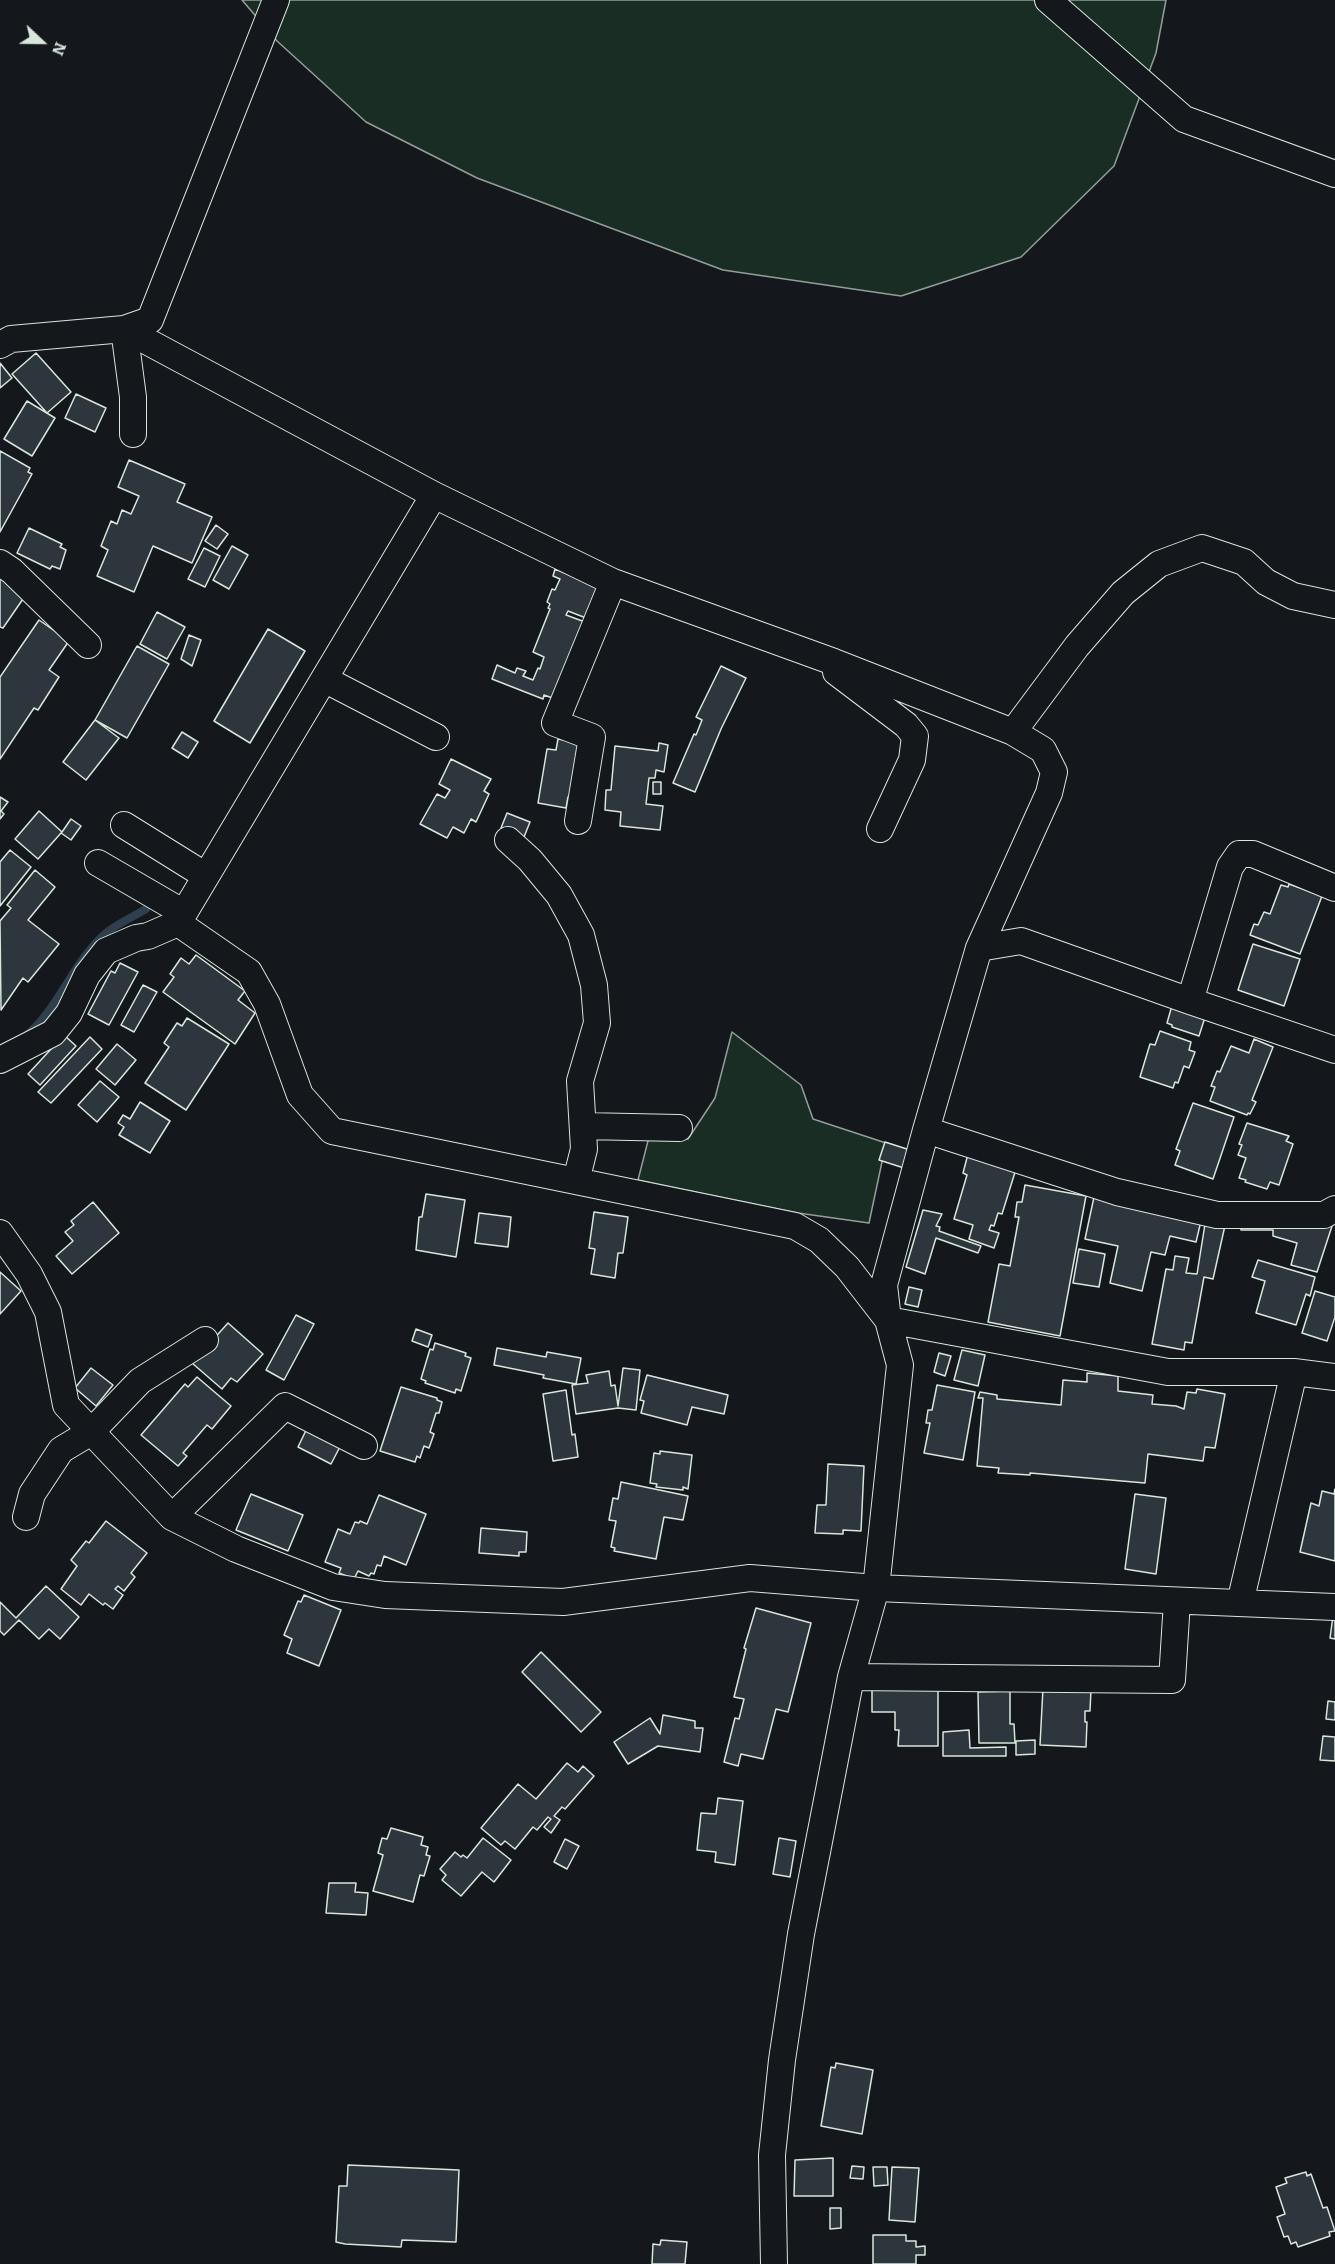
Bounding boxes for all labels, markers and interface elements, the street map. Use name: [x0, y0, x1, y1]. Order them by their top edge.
north arrow: [12, 12, 72, 72]
text: N: [48, 40, 70, 58]

